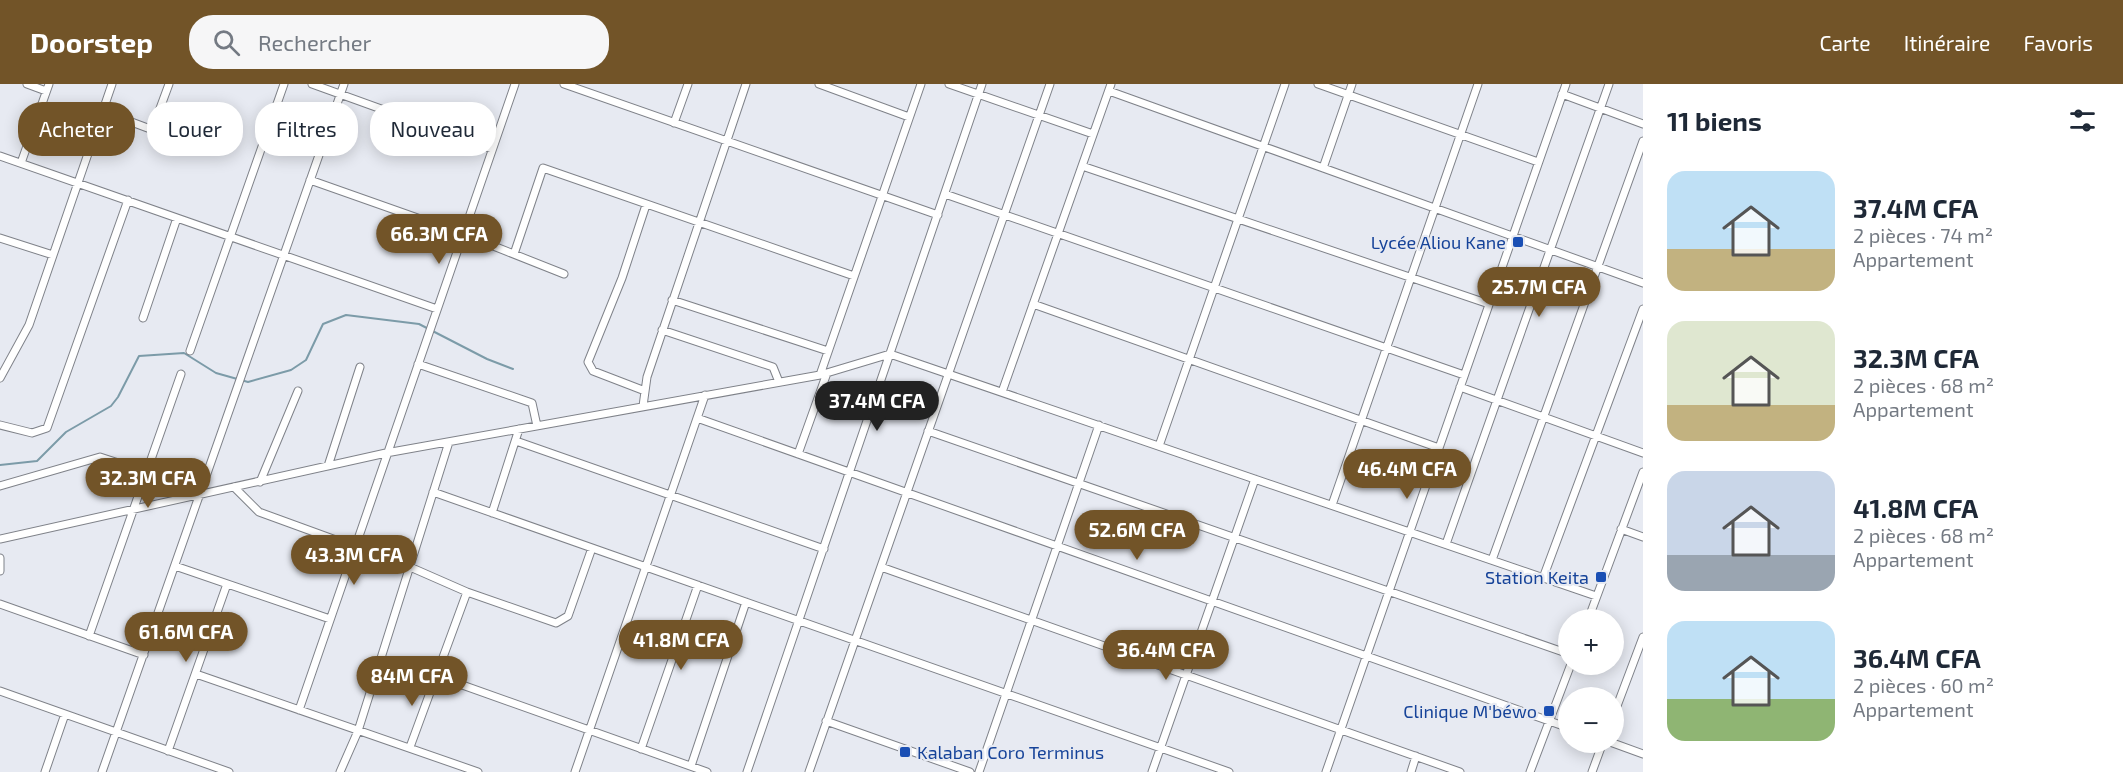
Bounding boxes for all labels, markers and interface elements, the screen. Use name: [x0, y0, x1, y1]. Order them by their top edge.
search box: [189, 15, 609, 69]
text: Doorstep: [30, 25, 153, 59]
icon: search: [210, 26, 243, 59]
text: Rechercher: [258, 29, 371, 55]
text: Carte: [1819, 30, 1871, 55]
text: Itinéraire: [1904, 30, 1990, 55]
text: Favoris: [2023, 30, 2093, 55]
chip: Acheter: [18, 102, 135, 156]
chip: Louer: [147, 102, 243, 156]
chip: Filtres: [255, 102, 358, 156]
chip: Nouveau: [370, 102, 496, 156]
icon: filters: [2066, 104, 2099, 137]
text: 11 biens: [1667, 105, 1762, 136]
text: 37.4M CFA: [1853, 192, 1978, 223]
icon: home: [1715, 195, 1787, 267]
pin: 66.3M CFA: [370, 214, 508, 265]
text: 66.3M CFA: [390, 221, 488, 245]
text: 2 pièces · 74 m²: [1853, 223, 1993, 247]
place label: Lycée Aliou Kane: [1371, 231, 1506, 253]
marker: Lycée Aliou Kane: [1511, 235, 1525, 249]
text: Appartement: [1853, 247, 1974, 271]
pin: 25.7M CFA: [1470, 267, 1608, 318]
text: 25.7M CFA: [1491, 274, 1587, 298]
text: 32.3M CFA: [1853, 342, 1979, 373]
icon: home: [1715, 345, 1787, 417]
text: 2 pièces · 68 m²: [1853, 373, 1994, 397]
pin: 37.4M CFA: [808, 381, 946, 432]
text: 37.4M CFA: [829, 388, 925, 412]
text: Appartement: [1853, 397, 1974, 421]
pin: 46.4M CFA: [1338, 449, 1476, 500]
text: 46.4M CFA: [1357, 456, 1457, 480]
pin: 32.3M CFA: [79, 458, 217, 509]
text: 32.3M CFA: [100, 465, 196, 489]
text: 41.8M CFA: [1853, 492, 1978, 523]
icon: home: [1715, 495, 1787, 567]
pin: 52.6M CFA: [1068, 510, 1206, 561]
text: 52.6M CFA: [1088, 517, 1186, 541]
text: 2 pièces · 68 m²: [1853, 523, 1994, 547]
pin: 43.3M CFA: [285, 535, 423, 586]
text: 43.3M CFA: [305, 542, 403, 566]
text: Appartement: [1853, 547, 1974, 571]
place label: Station Keita: [1485, 566, 1589, 588]
marker: Station Keita: [1594, 570, 1608, 584]
map controls: [1558, 609, 1624, 753]
button: +: [1558, 609, 1624, 675]
pin: 61.6M CFA: [117, 612, 255, 663]
text: 61.6M CFA: [139, 619, 233, 643]
pin: 41.8M CFA: [612, 620, 750, 671]
text: 41.8M CFA: [633, 627, 729, 651]
pin: 36.4M CFA: [1097, 630, 1235, 681]
text: 36.4M CFA: [1117, 637, 1215, 661]
text: 36.4M CFA: [1853, 642, 1981, 673]
icon: home: [1715, 645, 1787, 717]
pin: 84M CFA: [357, 656, 467, 707]
text: 84M CFA: [371, 663, 453, 687]
text: 2 pièces · 60 m²: [1853, 673, 1994, 697]
button: −: [1558, 687, 1624, 753]
text: Appartement: [1853, 697, 1974, 721]
place label: Clinique M'béwo: [1403, 700, 1537, 722]
marker: Clinique M'béwo: [1542, 704, 1556, 718]
place label: Kalaban Coro Terminus: [917, 741, 1104, 763]
marker: Kalaban Coro Terminus: [898, 745, 912, 759]

